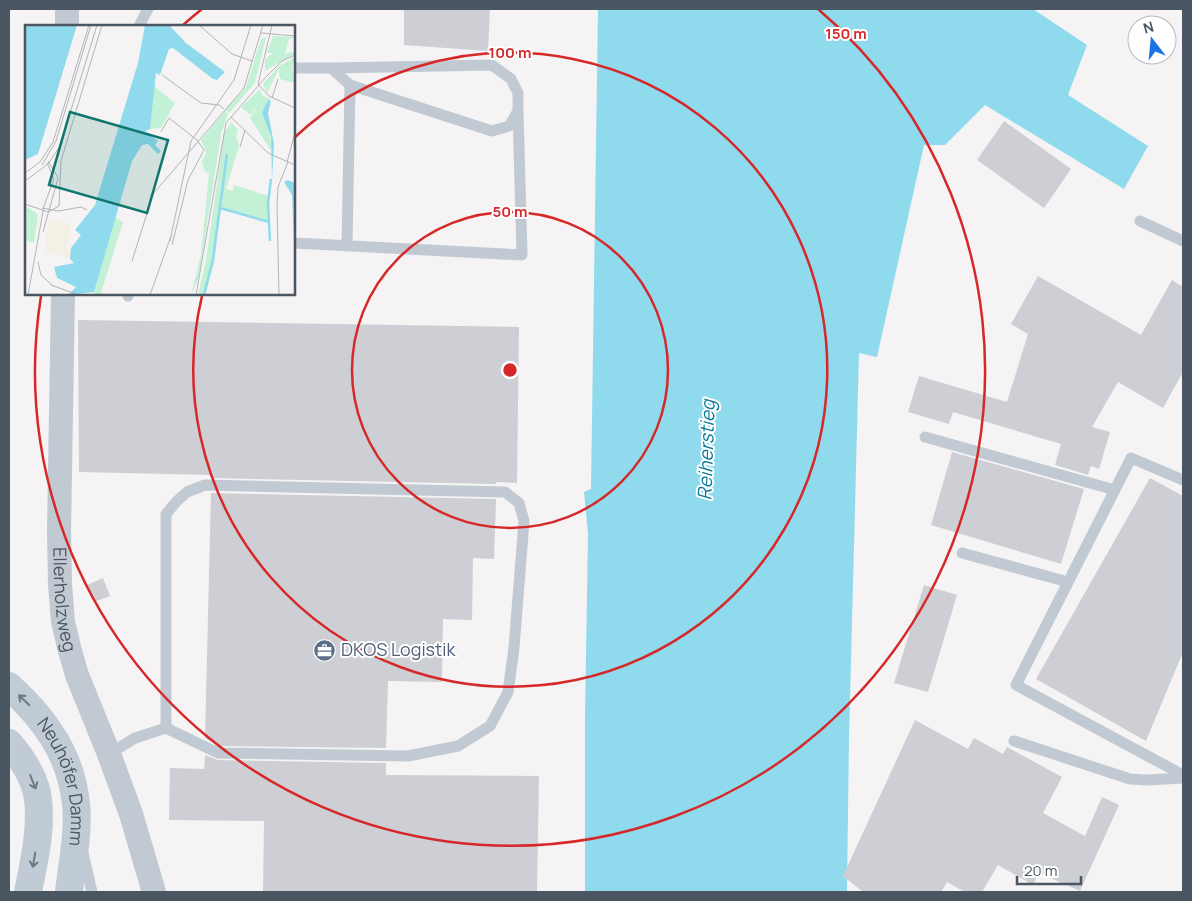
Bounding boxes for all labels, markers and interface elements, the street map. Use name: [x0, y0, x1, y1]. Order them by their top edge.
north arrow: [1127, 15, 1177, 65]
text: N: [1141, 17, 1156, 38]
text: 150 m: [825, 23, 867, 44]
inset map: [25, 25, 295, 295]
text: 100 m: [489, 42, 531, 63]
text: 50 m: [492, 201, 528, 222]
centre of rings: [501, 361, 519, 379]
water label: Reiherstieg: [691, 397, 721, 501]
street label: Ellerholzweg: [48, 547, 83, 654]
place label: DKOS Logistik: [341, 637, 456, 661]
office icon: DKOS Logistik: [313, 638, 337, 662]
one-way arrow: [18, 694, 31, 706]
street label: Neuhöfer Damm: [32, 712, 90, 847]
one-way arrow: [28, 774, 38, 789]
one-way arrow: [28, 851, 38, 867]
scale bar: [1017, 854, 1081, 886]
text: 20 m: [1024, 860, 1057, 881]

